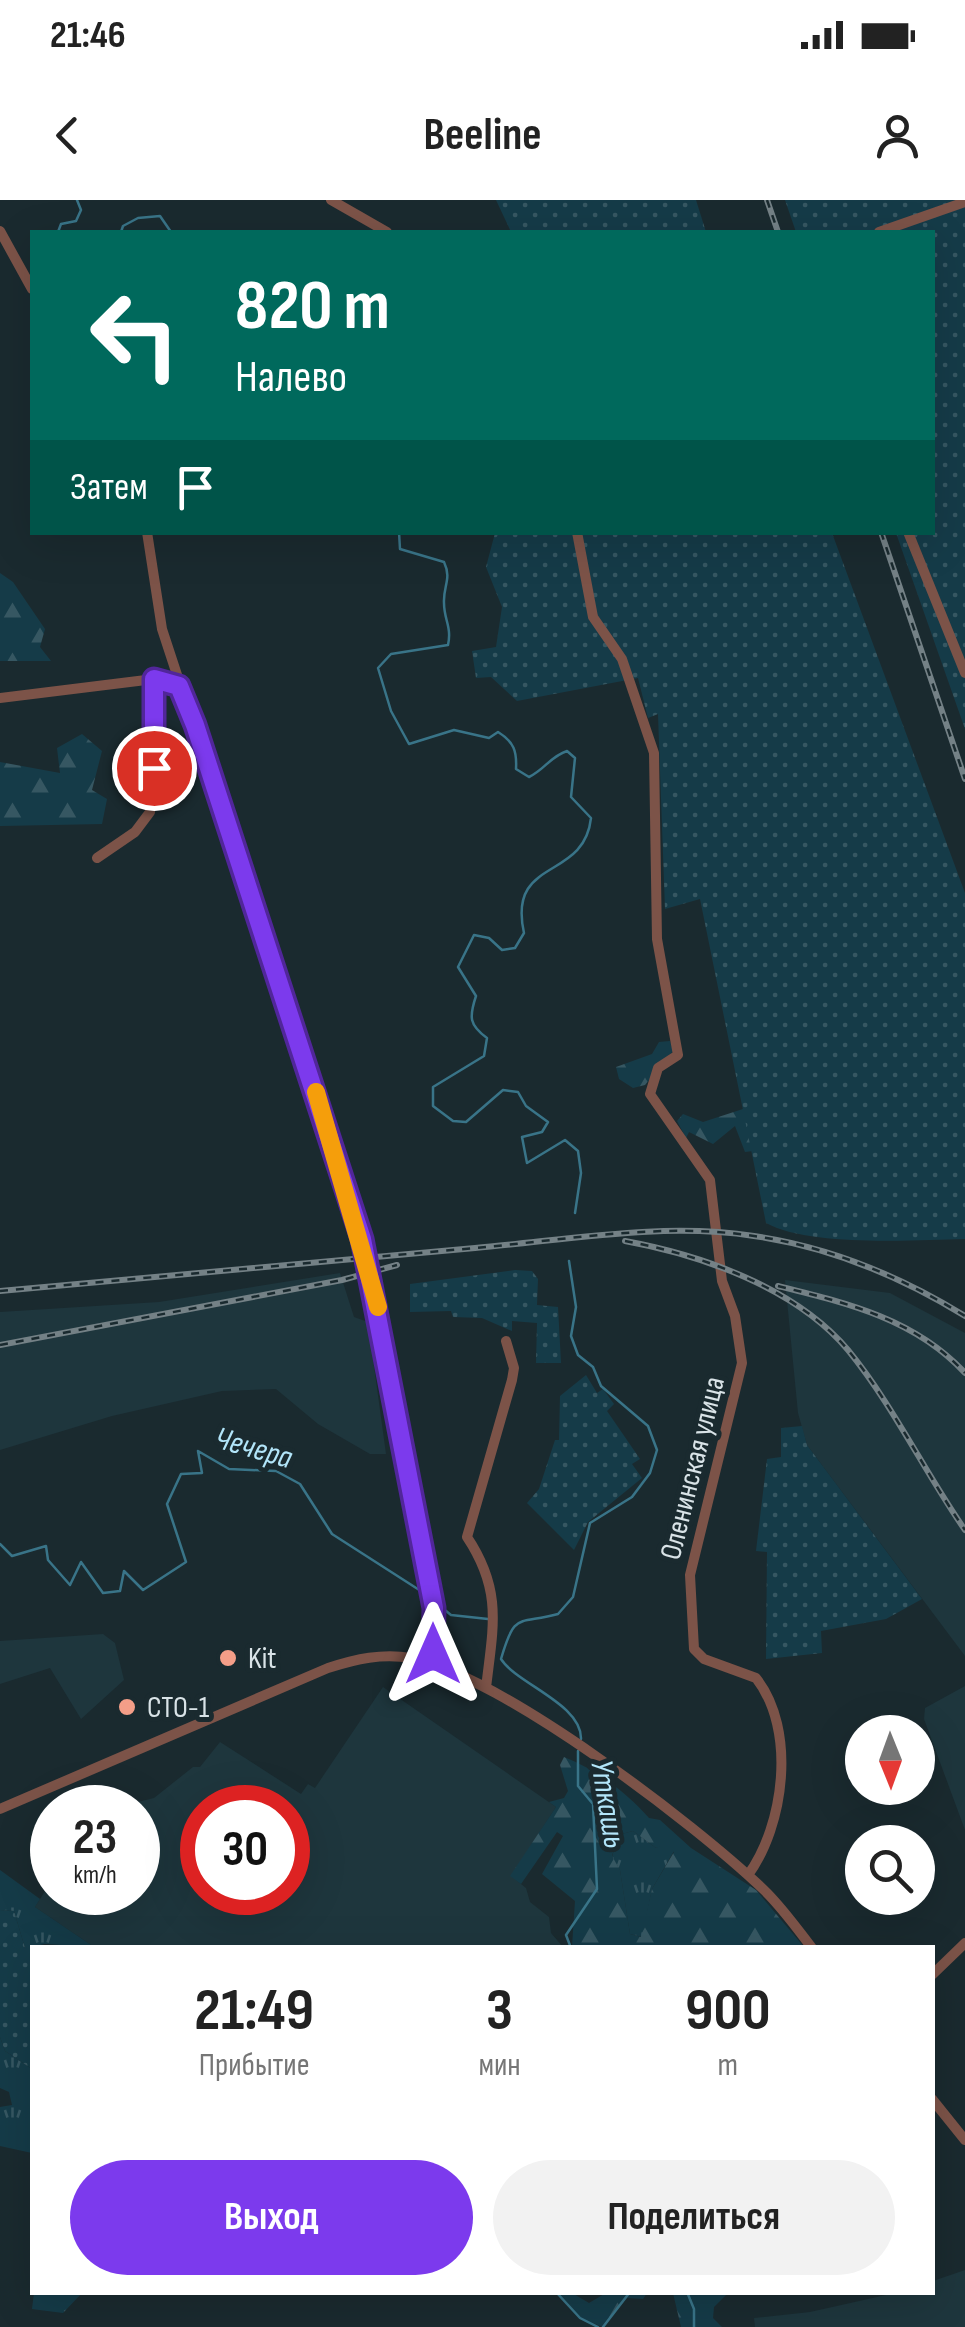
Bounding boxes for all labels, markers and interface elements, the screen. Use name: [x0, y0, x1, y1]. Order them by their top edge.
text: 21:46: [50, 13, 126, 58]
icon: back: [40, 108, 95, 163]
text: Beeline: [424, 108, 541, 163]
icon: person: [870, 108, 925, 163]
text: 820 m: [235, 265, 390, 349]
icon: left: [70, 270, 200, 400]
text: Налево: [235, 350, 347, 405]
icon: arrive: [168, 460, 223, 515]
text: Затем: [70, 465, 148, 510]
pin: [112, 726, 197, 811]
icon: arrive: [127, 741, 182, 796]
street label: Оленинская улица: [653, 1373, 733, 1563]
water label: Чечера: [210, 1419, 297, 1478]
position arrow: [381, 1602, 485, 1706]
place label: Kit: [248, 1641, 276, 1677]
marker: Kit: [217, 1647, 239, 1669]
place label: СТО-1: [147, 1690, 210, 1726]
marker: СТО-1: [116, 1696, 138, 1718]
north arrow: [845, 1715, 935, 1805]
map controls: [845, 1715, 935, 1915]
water label: Уткашь: [581, 1757, 634, 1851]
speed limit sign: 30: [180, 1785, 310, 1915]
text: 23: [73, 1808, 117, 1868]
button: search: [845, 1825, 935, 1915]
text: km/h: [73, 1860, 117, 1891]
text: 21:49: [194, 1975, 314, 2047]
text: 3: [486, 1975, 513, 2047]
text: 900: [685, 1975, 771, 2047]
text: Прибытие: [199, 2046, 310, 2085]
text: мин: [478, 2046, 521, 2085]
text: m: [718, 2046, 738, 2085]
button: Выход: [70, 2160, 473, 2275]
button: Поделиться: [493, 2160, 895, 2275]

